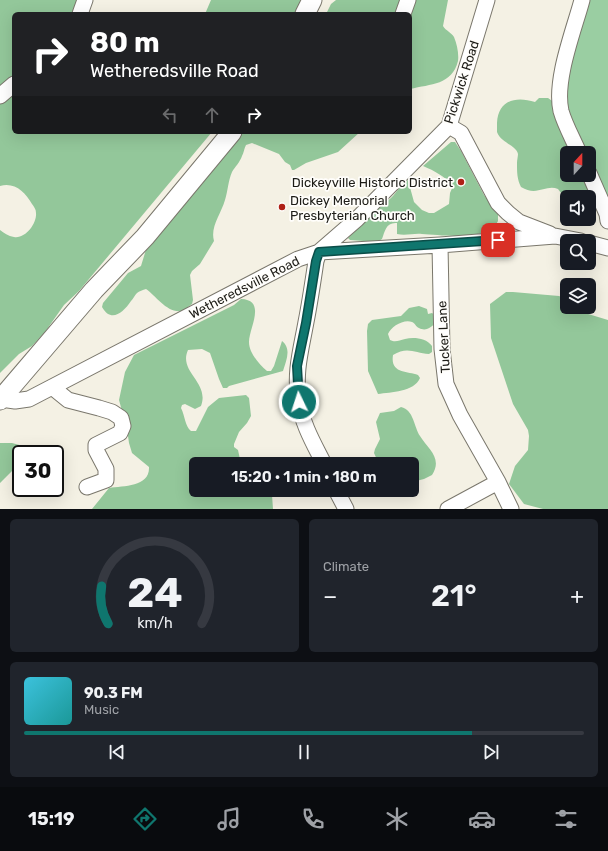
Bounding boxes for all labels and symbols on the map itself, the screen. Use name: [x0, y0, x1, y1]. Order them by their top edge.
street label: Pickwick Road: [441, 39, 482, 126]
north arrow: [560, 146, 596, 182]
place label: Dickeyville Historic District: [292, 175, 453, 190]
marker: Dickeyville Historic District: [456, 177, 466, 187]
place label: Dickey Memorial Presbyterian Church: [290, 193, 415, 223]
marker: Dickey Memorial Presbyterian Church: [277, 202, 287, 212]
pin: [481, 223, 515, 257]
street label: Wetheredsville Road: [187, 253, 302, 322]
street label: Tucker Lane: [434, 300, 453, 374]
position arrow: [278, 381, 320, 423]
speed limit sign: 30: [12, 445, 64, 497]

